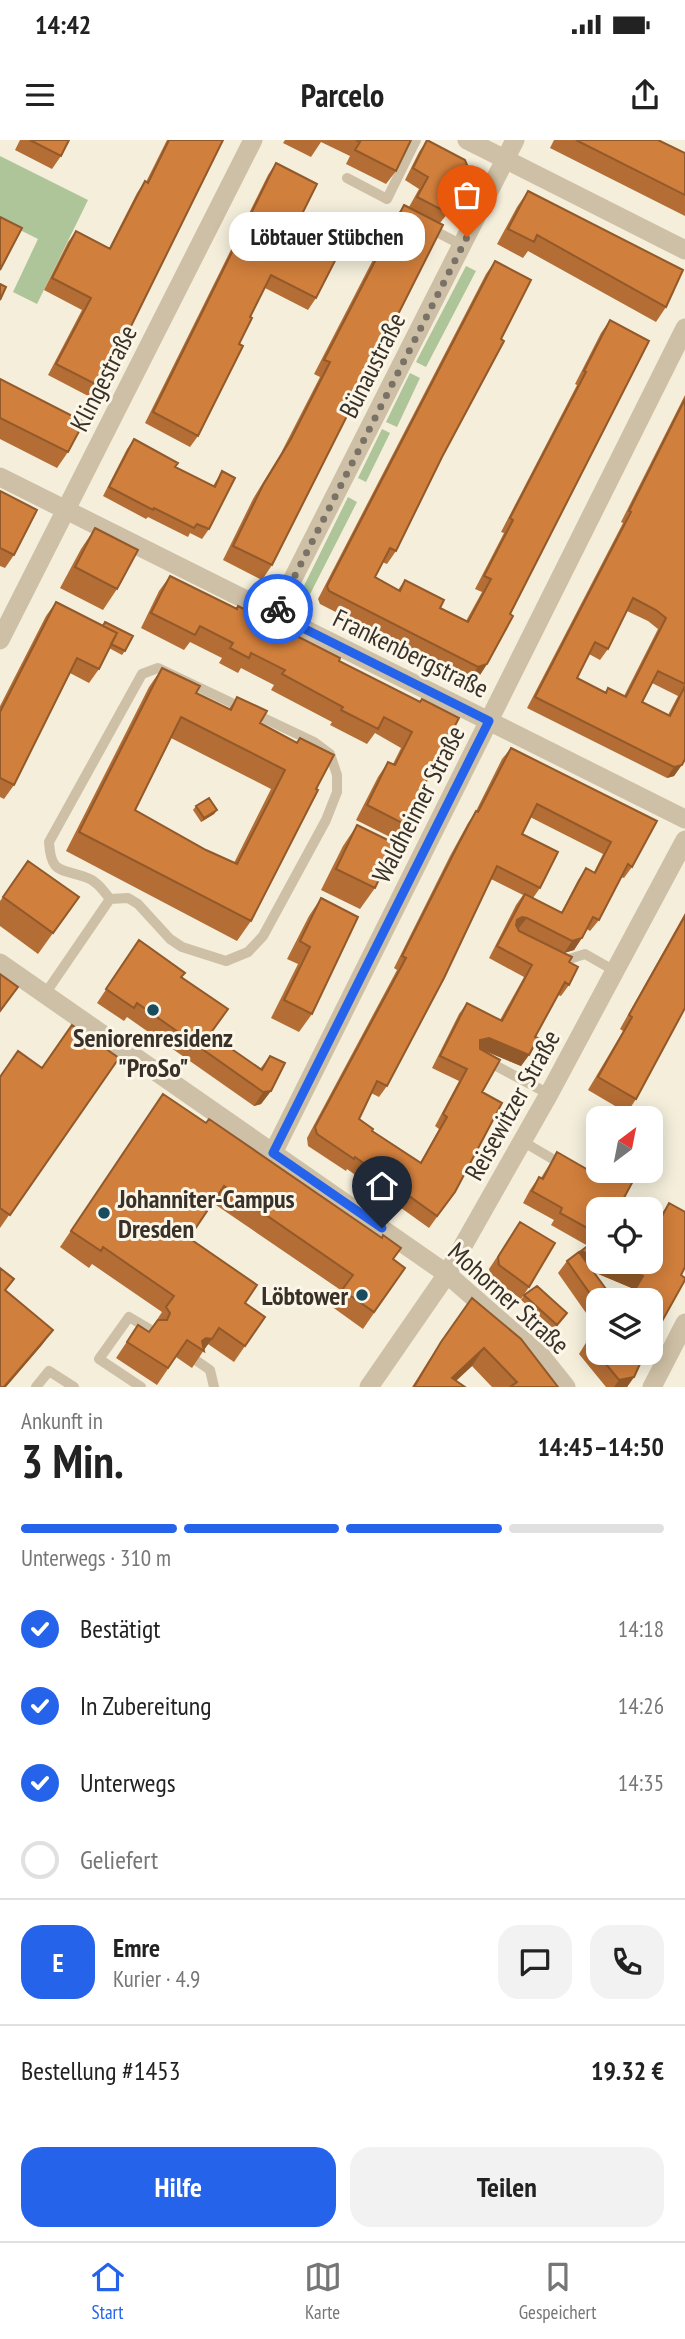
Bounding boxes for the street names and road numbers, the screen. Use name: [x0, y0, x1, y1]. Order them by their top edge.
street label: Bünaustraße: [332, 307, 412, 423]
street label: Klingestraße: [62, 319, 144, 437]
street label: Frankenbergstraße: [328, 601, 494, 705]
street label: Waldheimer Straße: [364, 720, 472, 888]
street label: Reisewitzer Straße: [457, 1024, 567, 1186]
street label: Mohorner Straße: [442, 1235, 576, 1361]

